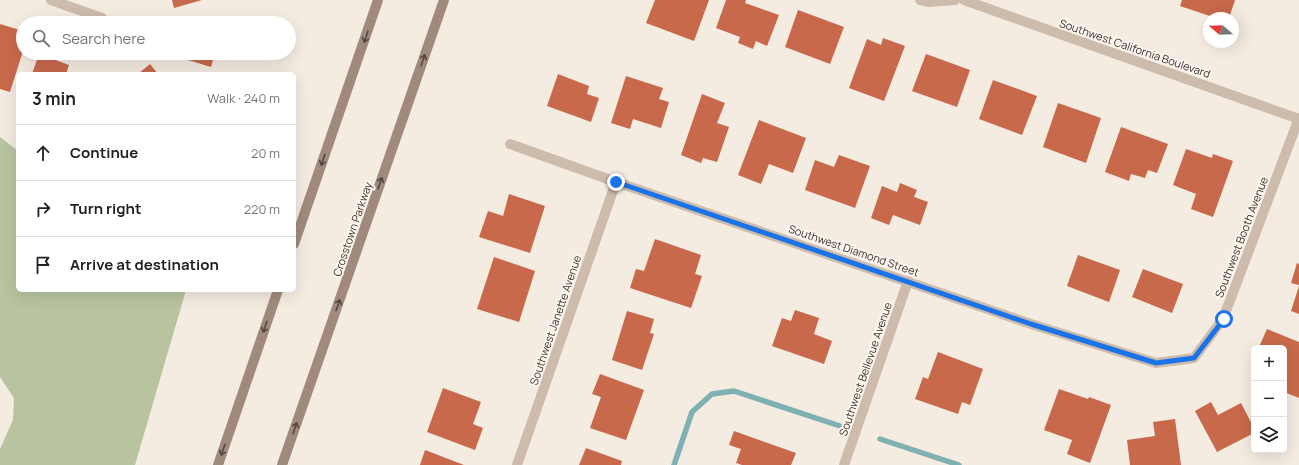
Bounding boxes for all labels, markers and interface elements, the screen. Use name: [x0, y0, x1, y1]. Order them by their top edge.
north arrow: [1203, 12, 1239, 48]
street label: Southwest California Boulevard: [1057, 15, 1213, 81]
search box: [16, 16, 296, 60]
icon: search: [30, 27, 52, 49]
text: Search here: [62, 28, 145, 49]
one-way arrow: [361, 30, 369, 42]
one-way arrow: [420, 54, 428, 66]
text: 3 min: [32, 87, 76, 110]
text: Walk · 240 m: [207, 89, 280, 107]
icon: ahead: [32, 142, 54, 164]
text: Continue: [70, 142, 138, 163]
text: 20 m: [251, 144, 280, 162]
one-way arrow: [319, 153, 326, 166]
route end: [607, 173, 625, 191]
street label: Southwest Booth Avenue: [1211, 174, 1271, 300]
one-way arrow: [377, 177, 385, 189]
street label: Crosstown Parkway: [329, 180, 375, 278]
icon: right: [32, 198, 54, 220]
text: Turn right: [70, 198, 141, 219]
text: 220 m: [244, 200, 280, 218]
street label: Southwest Diamond Street: [787, 221, 921, 279]
street label: Southwest Janette Avenue: [526, 253, 584, 387]
icon: arrive: [32, 254, 54, 276]
text: Arrive at destination: [70, 254, 219, 275]
street label: Southwest Bellevue Avenue: [835, 299, 895, 438]
one-way arrow: [334, 300, 342, 312]
route start: [1215, 310, 1233, 328]
one-way arrow: [261, 320, 269, 332]
map controls: [1251, 345, 1287, 453]
button: +: [1251, 345, 1287, 381]
button: −: [1251, 381, 1287, 417]
button: layers: [1251, 417, 1287, 453]
one-way arrow: [292, 422, 299, 435]
one-way arrow: [219, 443, 226, 456]

